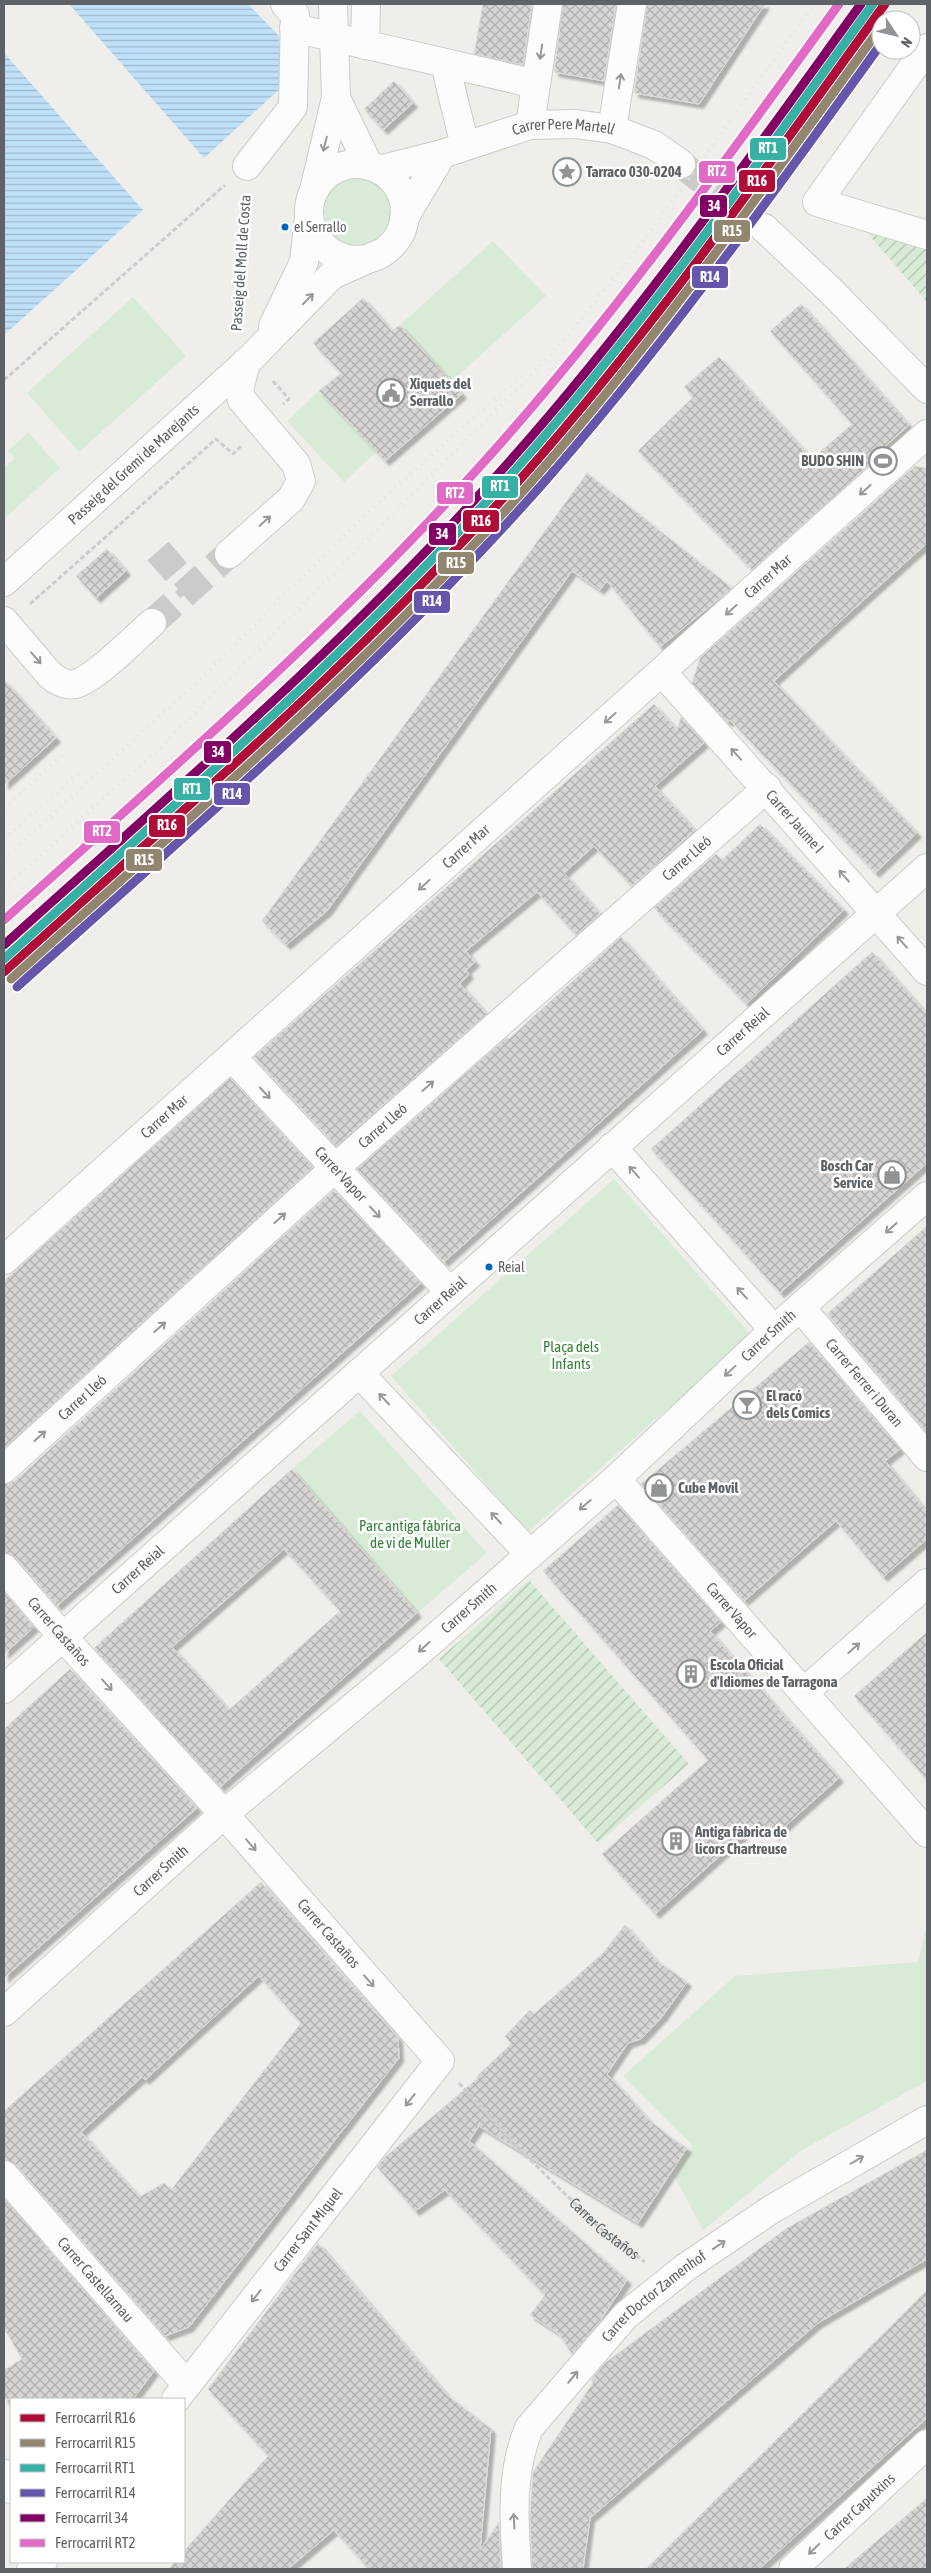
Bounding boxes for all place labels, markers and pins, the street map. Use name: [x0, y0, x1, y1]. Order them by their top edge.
place icon: Tarraco 030-0204: [552, 157, 582, 187]
place label: Tarraco 030-0204: [586, 163, 682, 180]
place label: el Serrallo: [294, 219, 347, 235]
marker: el Serrallo: [280, 222, 290, 232]
place label: Xiquets del Serrallo: [409, 375, 472, 409]
public building icon: Xiquets del Serrallo: [376, 378, 406, 408]
sports icon: BUDO SHIN: [868, 446, 898, 476]
place label: BUDO SHIN: [801, 452, 864, 469]
place label: Bosch Car Service: [821, 1157, 874, 1191]
shop icon: Bosch Car Service: [877, 1160, 907, 1190]
place label: Reial: [498, 1259, 525, 1275]
marker: Reial: [484, 1262, 494, 1272]
place label: El racó dels Comics: [766, 1387, 831, 1421]
bar icon: El racó dels Comics: [732, 1390, 762, 1420]
shop icon: Cube Movil: [644, 1473, 674, 1503]
place label: Cube Movil: [678, 1479, 740, 1496]
place label: Escola Oficial d'Idiomes de Tarragona: [710, 1656, 837, 1690]
building icon: Escola Oficial d'Idiomes de Tarragona: [676, 1659, 706, 1689]
place label: Antiga fàbrica de licors Chartreuse: [694, 1823, 787, 1857]
building icon: Antiga fàbrica de licors Chartreuse: [661, 1826, 691, 1856]

